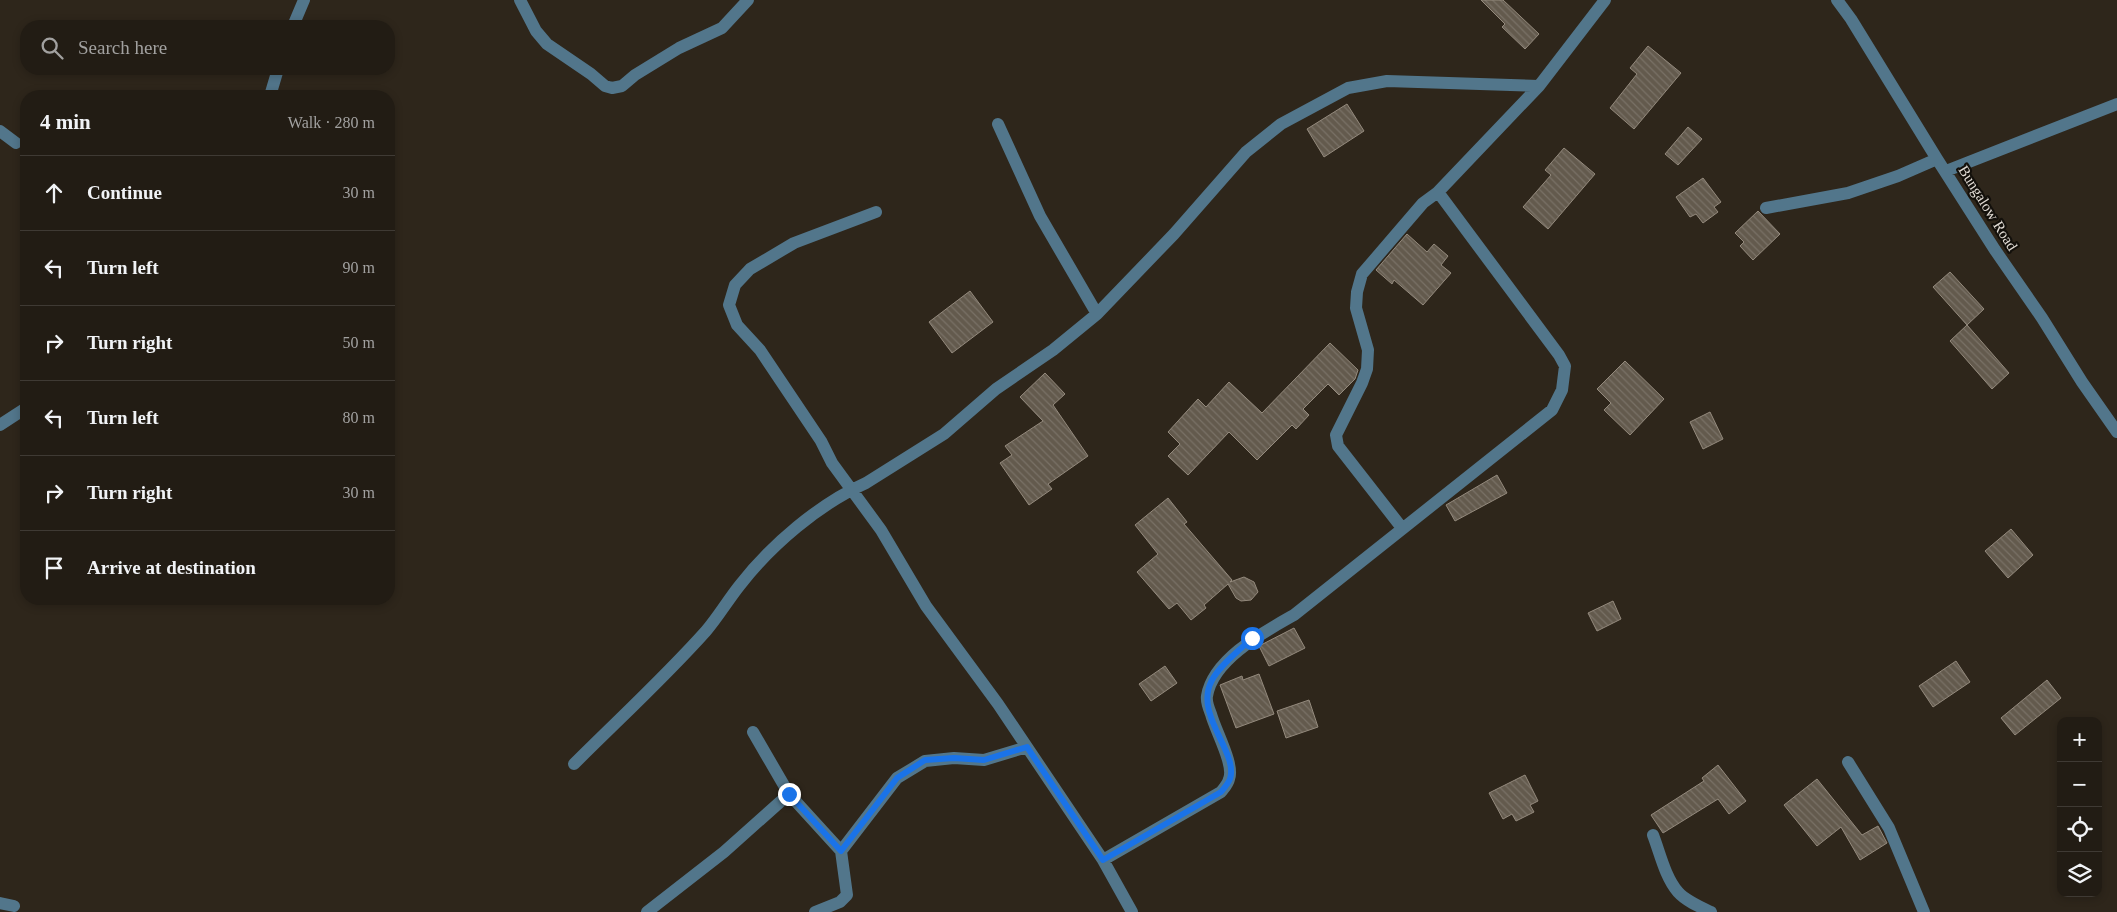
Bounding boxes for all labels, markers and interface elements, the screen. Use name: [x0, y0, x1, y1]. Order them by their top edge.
search box: [20, 20, 395, 75]
icon: search: [38, 34, 66, 62]
text: Search here: [78, 37, 167, 58]
text: 4 min: [40, 110, 91, 134]
text: Walk · 280 m: [288, 114, 375, 131]
street label: Bungalow Road: [1955, 163, 2021, 254]
icon: ahead: [40, 179, 68, 207]
text: Continue: [87, 182, 162, 203]
text: 30 m: [343, 184, 375, 201]
icon: left: [40, 254, 68, 282]
text: Turn left: [87, 257, 159, 278]
text: 90 m: [343, 259, 375, 276]
icon: right: [40, 329, 68, 357]
text: Turn right: [87, 332, 172, 353]
text: 50 m: [343, 334, 375, 351]
icon: left: [40, 404, 68, 432]
text: Turn left: [87, 407, 159, 428]
text: 80 m: [343, 409, 375, 426]
icon: right: [40, 479, 68, 507]
text: Turn right: [87, 482, 172, 503]
text: 30 m: [343, 484, 375, 501]
icon: arrive: [40, 554, 68, 582]
text: Arrive at destination: [87, 557, 256, 578]
route start: [1241, 627, 1264, 650]
map controls: [2057, 717, 2102, 897]
button: +: [2057, 717, 2102, 762]
button: −: [2057, 762, 2102, 807]
route end: [778, 783, 801, 806]
button: locate: [2057, 807, 2102, 852]
button: layers: [2057, 852, 2102, 897]

